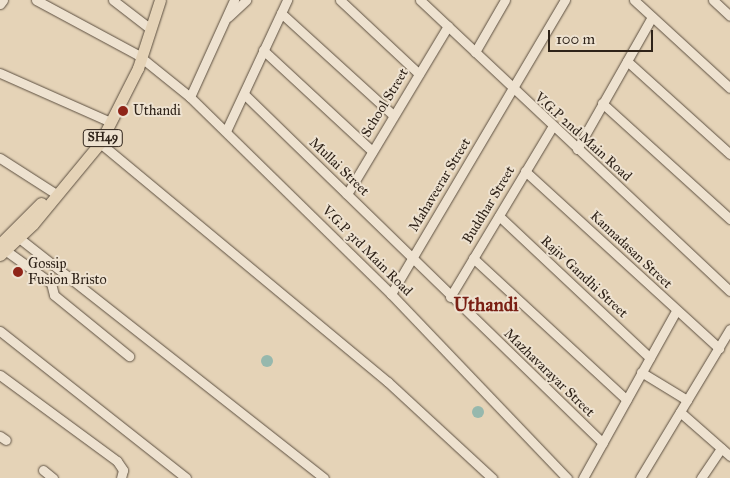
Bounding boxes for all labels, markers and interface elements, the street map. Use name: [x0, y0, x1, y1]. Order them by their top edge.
scale bar: [550, 20, 655, 52]
text: 100 m: [556, 30, 595, 48]
street label: School Street: [358, 65, 412, 141]
street label: V.G.P 2nd Main Road: [531, 89, 635, 185]
place label: Uthandi: [133, 103, 181, 119]
marker: Uthandi: [117, 105, 129, 117]
road number: SH49: [82, 128, 124, 148]
street label: Mullai Street: [306, 134, 372, 200]
street label: Mahaveerar Street: [405, 135, 475, 235]
street label: Buddhar Street: [459, 163, 519, 247]
street label: V.G.P 3rd Main Road: [318, 202, 416, 300]
street label: Kannadasan Street: [586, 208, 676, 292]
street label: Rajiv Gandhi Street: [537, 232, 631, 322]
place label: Gossip Fusion Bristo: [28, 256, 107, 288]
marker: Gossip Fusion Bristo: [12, 266, 24, 278]
district label: Uthandi: [454, 294, 518, 316]
street label: Mazhavarayar Street: [500, 325, 598, 421]

